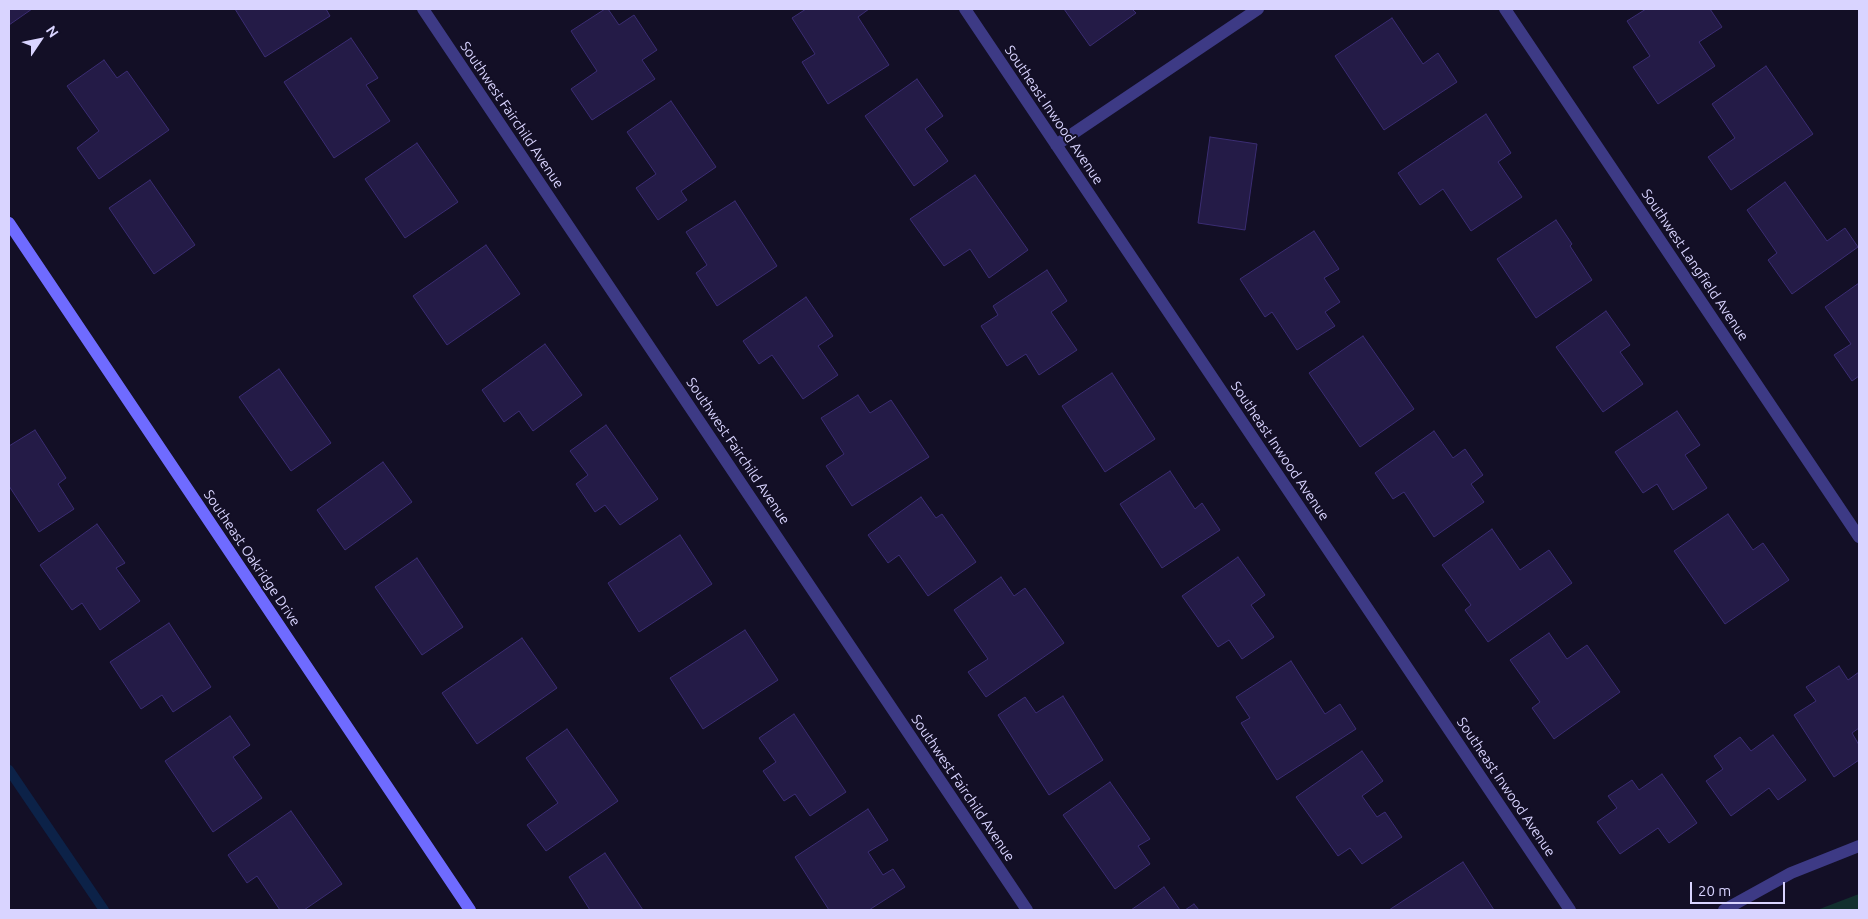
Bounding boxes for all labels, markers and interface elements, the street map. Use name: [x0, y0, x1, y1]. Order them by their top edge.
north arrow: [15, 15, 65, 65]
text: N: [43, 23, 62, 40]
street label: Southwest Fairchild Avenue: [457, 38, 567, 192]
street label: Southeast Inwood Avenue: [1001, 42, 1107, 188]
street label: Southwest Langfield Avenue: [1638, 186, 1752, 344]
street label: Southwest Fairchild Avenue: [683, 374, 793, 528]
street label: Southeast Inwood Avenue: [1227, 378, 1333, 524]
street label: Southeast Oakridge Drive: [200, 487, 304, 629]
street label: Southwest Fairchild Avenue: [908, 711, 1018, 865]
street label: Southeast Inwood Avenue: [1453, 714, 1559, 860]
scale bar: [1693, 872, 1788, 904]
text: 20 m: [1698, 882, 1731, 899]

